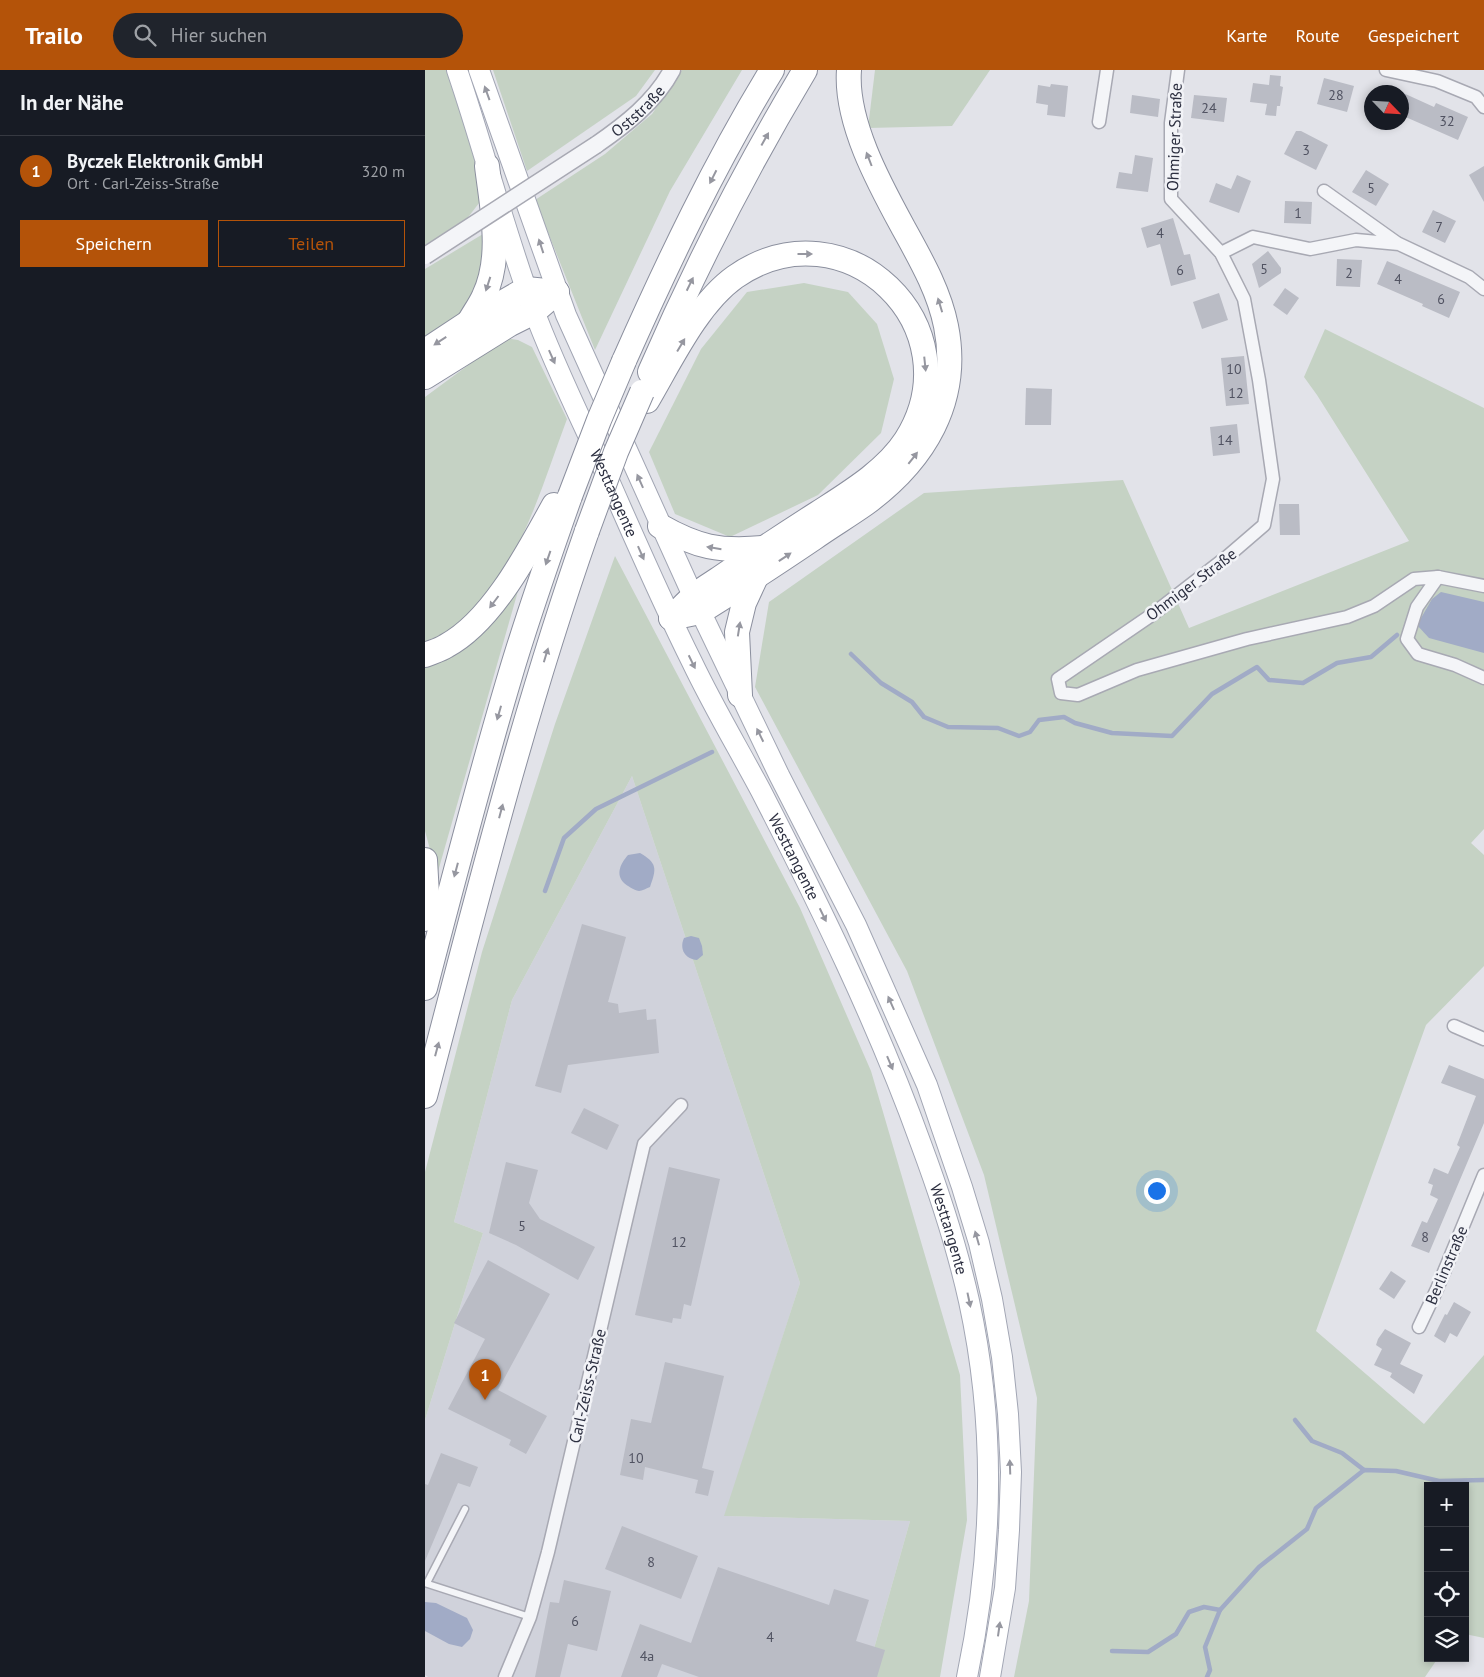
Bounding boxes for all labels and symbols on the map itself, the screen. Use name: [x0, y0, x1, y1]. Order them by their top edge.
street label: Oststraße: [607, 81, 669, 141]
street label: Ohmiger Straße: [1162, 83, 1186, 191]
one-way arrow: [483, 85, 490, 100]
north arrow: [1364, 85, 1409, 130]
house number: 28: [1328, 86, 1344, 104]
house number: 24: [1201, 99, 1217, 117]
house number: 32: [1439, 112, 1455, 130]
one-way arrow: [761, 132, 769, 147]
house number: 3: [1302, 141, 1310, 159]
one-way arrow: [865, 151, 873, 166]
one-way arrow: [709, 169, 717, 184]
house number: 5: [1367, 179, 1375, 197]
house number: 1: [1294, 204, 1302, 222]
house number: 7: [1435, 218, 1443, 236]
house number: 4: [1156, 224, 1164, 242]
one-way arrow: [537, 238, 544, 253]
one-way arrow: [797, 250, 813, 258]
house number: 5: [1260, 260, 1268, 278]
house number: 6: [1176, 261, 1184, 279]
house number: 2: [1345, 264, 1353, 282]
house number: 4: [1394, 270, 1402, 288]
one-way arrow: [484, 276, 492, 291]
one-way arrow: [686, 277, 694, 291]
house number: 6: [1437, 290, 1445, 308]
one-way arrow: [935, 298, 943, 313]
one-way arrow: [433, 336, 446, 346]
one-way arrow: [676, 338, 685, 351]
one-way arrow: [549, 350, 557, 364]
one-way arrow: [922, 356, 930, 372]
house number: 10: [1226, 360, 1242, 378]
house number: 12: [1228, 384, 1244, 402]
house number: 14: [1217, 431, 1233, 449]
street label: Westtangente: [586, 446, 643, 540]
one-way arrow: [908, 452, 919, 465]
one-way arrow: [635, 474, 643, 488]
street label: Ohmiger Straße: [1142, 543, 1240, 625]
one-way arrow: [706, 544, 722, 552]
one-way arrow: [638, 546, 646, 560]
one-way arrow: [544, 551, 551, 566]
one-way arrow: [779, 552, 792, 562]
one-way arrow: [488, 595, 499, 608]
one-way arrow: [735, 620, 743, 636]
one-way arrow: [542, 647, 550, 662]
one-way arrow: [688, 655, 696, 669]
one-way arrow: [494, 706, 502, 721]
one-way arrow: [755, 728, 763, 742]
one-way arrow: [497, 804, 505, 819]
street label: Westtangente: [764, 810, 824, 903]
one-way arrow: [452, 863, 460, 878]
one-way arrow: [820, 908, 828, 922]
one-way arrow: [886, 996, 894, 1010]
one-way arrow: [434, 1041, 442, 1056]
one-way arrow: [887, 1056, 895, 1070]
your location: [1144, 1178, 1170, 1204]
street label: Westtangente: [926, 1181, 972, 1277]
house number: 5: [518, 1217, 526, 1235]
street label: Berlinstraße: [1420, 1223, 1472, 1307]
house number: 8: [1421, 1228, 1429, 1246]
one-way arrow: [973, 1230, 981, 1245]
house number: 12: [671, 1233, 687, 1251]
one-way arrow: [965, 1293, 973, 1308]
street label: Carl-Zeiss-Straße: [564, 1327, 610, 1445]
pin: 1: [469, 1359, 501, 1400]
house number: 10: [628, 1449, 644, 1467]
one-way arrow: [1006, 1459, 1014, 1475]
house number: 8: [647, 1553, 655, 1571]
house number: 6: [571, 1612, 579, 1630]
one-way arrow: [995, 1621, 1003, 1637]
house number: 4: [766, 1628, 774, 1646]
house number: 4a: [640, 1647, 654, 1665]

